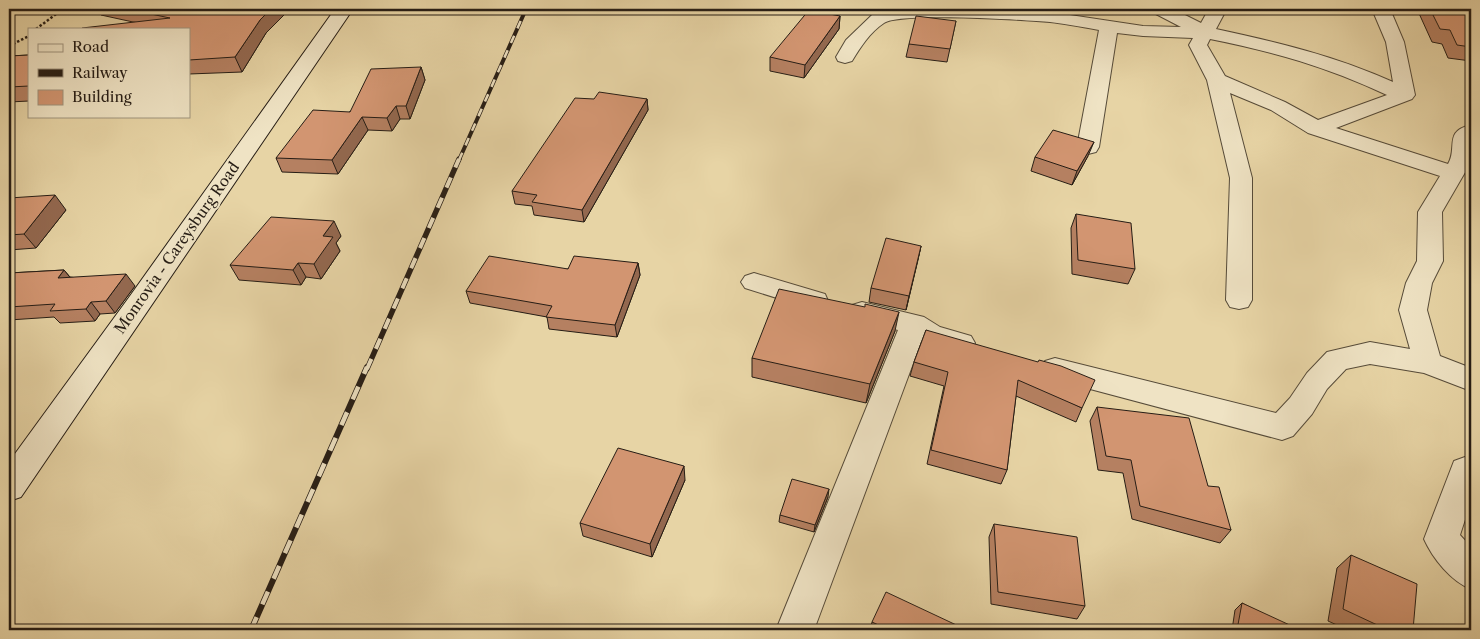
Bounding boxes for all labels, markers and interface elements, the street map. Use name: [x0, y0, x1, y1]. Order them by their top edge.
legend: [28, 28, 190, 118]
text: Road: [72, 37, 109, 56]
text: Railway: [72, 63, 128, 82]
text: Building: [72, 87, 132, 106]
street label: Monrovia - Careysburg Road: [110, 158, 243, 337]

